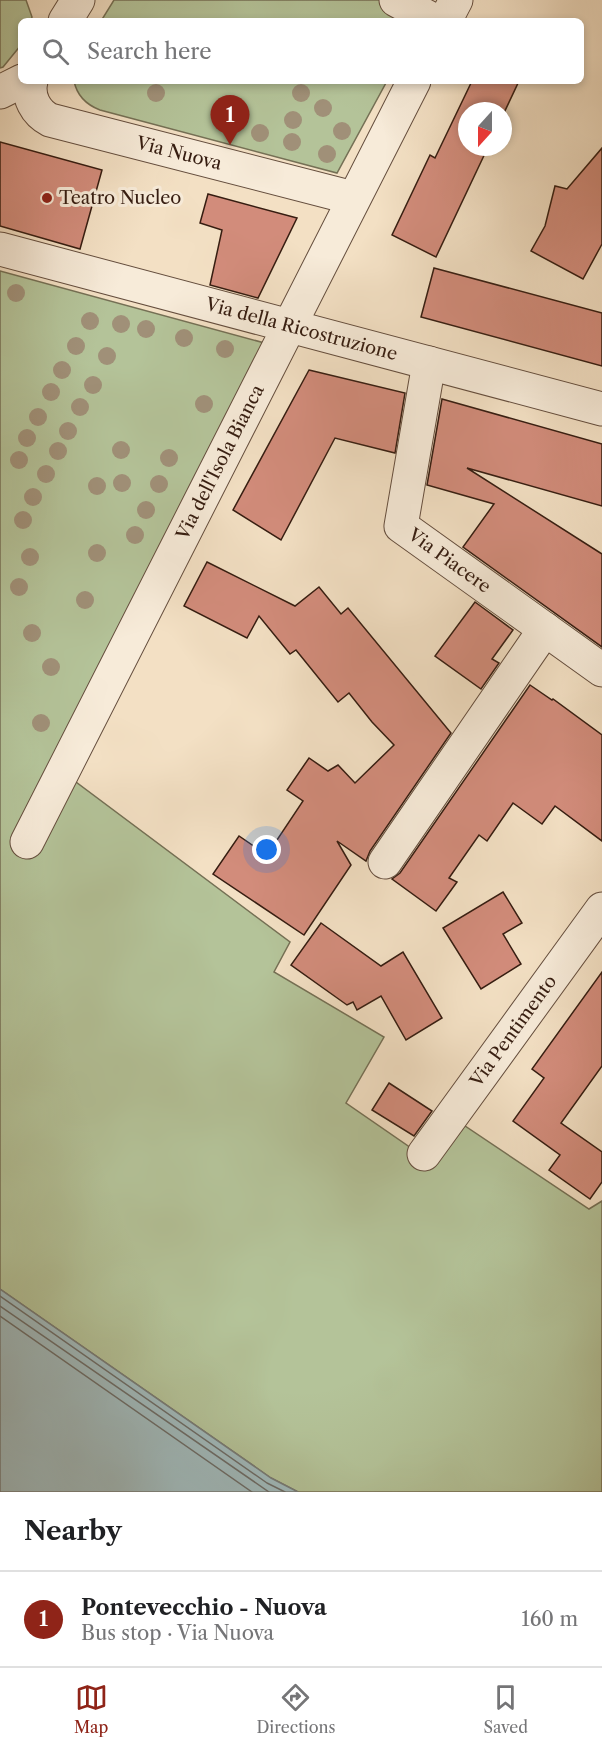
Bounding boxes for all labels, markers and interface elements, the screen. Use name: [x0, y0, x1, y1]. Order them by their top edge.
search box: [18, 18, 584, 84]
icon: search: [39, 35, 72, 68]
text: Search here: [87, 38, 212, 65]
pin: 1: [210, 96, 250, 145]
north arrow: [458, 102, 512, 156]
street label: Via Nuova: [133, 131, 225, 175]
place label: Teatro Nucleo: [59, 187, 181, 209]
marker: Teatro Nucleo: [40, 191, 54, 205]
street label: Via della Ricostruzione: [202, 293, 400, 365]
street label: Via dell'Isola Bianca: [171, 381, 269, 544]
street label: Via Piacere: [403, 523, 495, 598]
your location: [252, 835, 281, 864]
street label: Via Pentimento: [465, 971, 561, 1092]
text: Nearby: [24, 1515, 122, 1547]
text: Pontevecchio - Nuova: [81, 1594, 327, 1621]
text: 1: [39, 1607, 48, 1631]
text: 160 m: [521, 1607, 578, 1631]
text: Bus stop · Via Nuova: [81, 1621, 274, 1645]
tab: Map: [74, 1681, 108, 1737]
tab: Directions: [256, 1681, 335, 1737]
tab: Saved: [484, 1681, 528, 1737]

